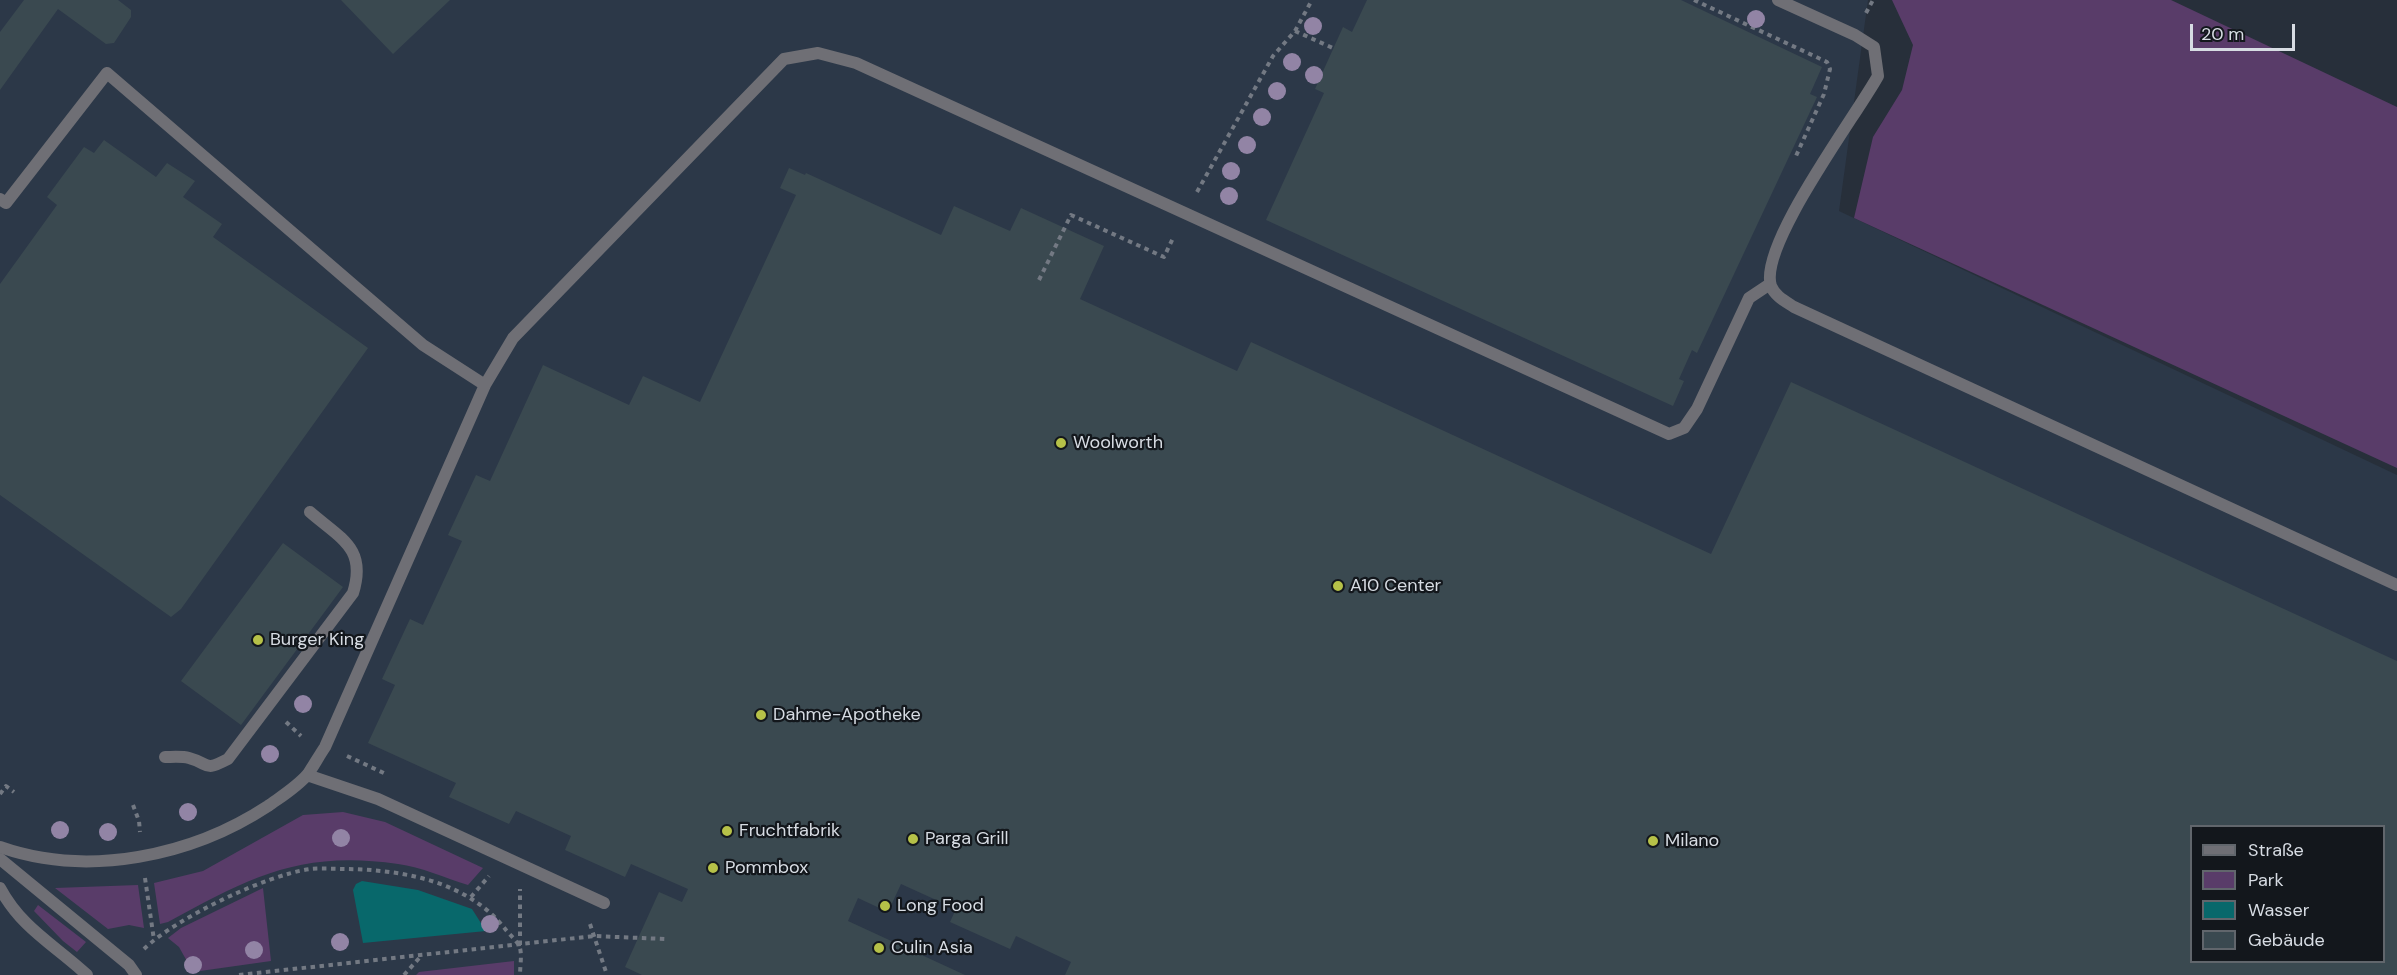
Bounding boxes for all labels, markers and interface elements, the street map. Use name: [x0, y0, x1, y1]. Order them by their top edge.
scale bar: [2193, 12, 2298, 50]
text: 20 m: [2201, 22, 2244, 46]
place label: Woolworth: [1073, 432, 1163, 454]
marker: Woolworth: [1054, 436, 1068, 450]
place label: A10 Center: [1350, 575, 1441, 597]
marker: A10 Center: [1331, 579, 1345, 593]
place label: Burger King: [270, 629, 364, 651]
marker: Burger King: [251, 633, 265, 647]
place label: Dahme-Apotheke: [773, 704, 921, 726]
marker: Dahme-Apotheke: [754, 708, 768, 722]
place label: Fruchtfabrik: [739, 820, 840, 842]
marker: Fruchtfabrik: [720, 824, 734, 838]
legend: [2190, 825, 2385, 963]
place label: Parga Grill: [925, 828, 1009, 850]
place label: Milano: [1665, 830, 1719, 852]
marker: Parga Grill: [906, 832, 920, 846]
marker: Milano: [1646, 834, 1660, 848]
text: Straße: [2248, 838, 2304, 862]
place label: Pommbox: [725, 857, 808, 879]
marker: Pommbox: [706, 861, 720, 875]
text: Park: [2248, 868, 2284, 892]
place label: Long Food: [897, 895, 984, 917]
text: Wasser: [2248, 898, 2309, 922]
marker: Long Food: [878, 899, 892, 913]
text: Gebäude: [2248, 928, 2325, 952]
place label: Culin Asia: [891, 937, 973, 959]
marker: Culin Asia: [872, 941, 886, 955]

